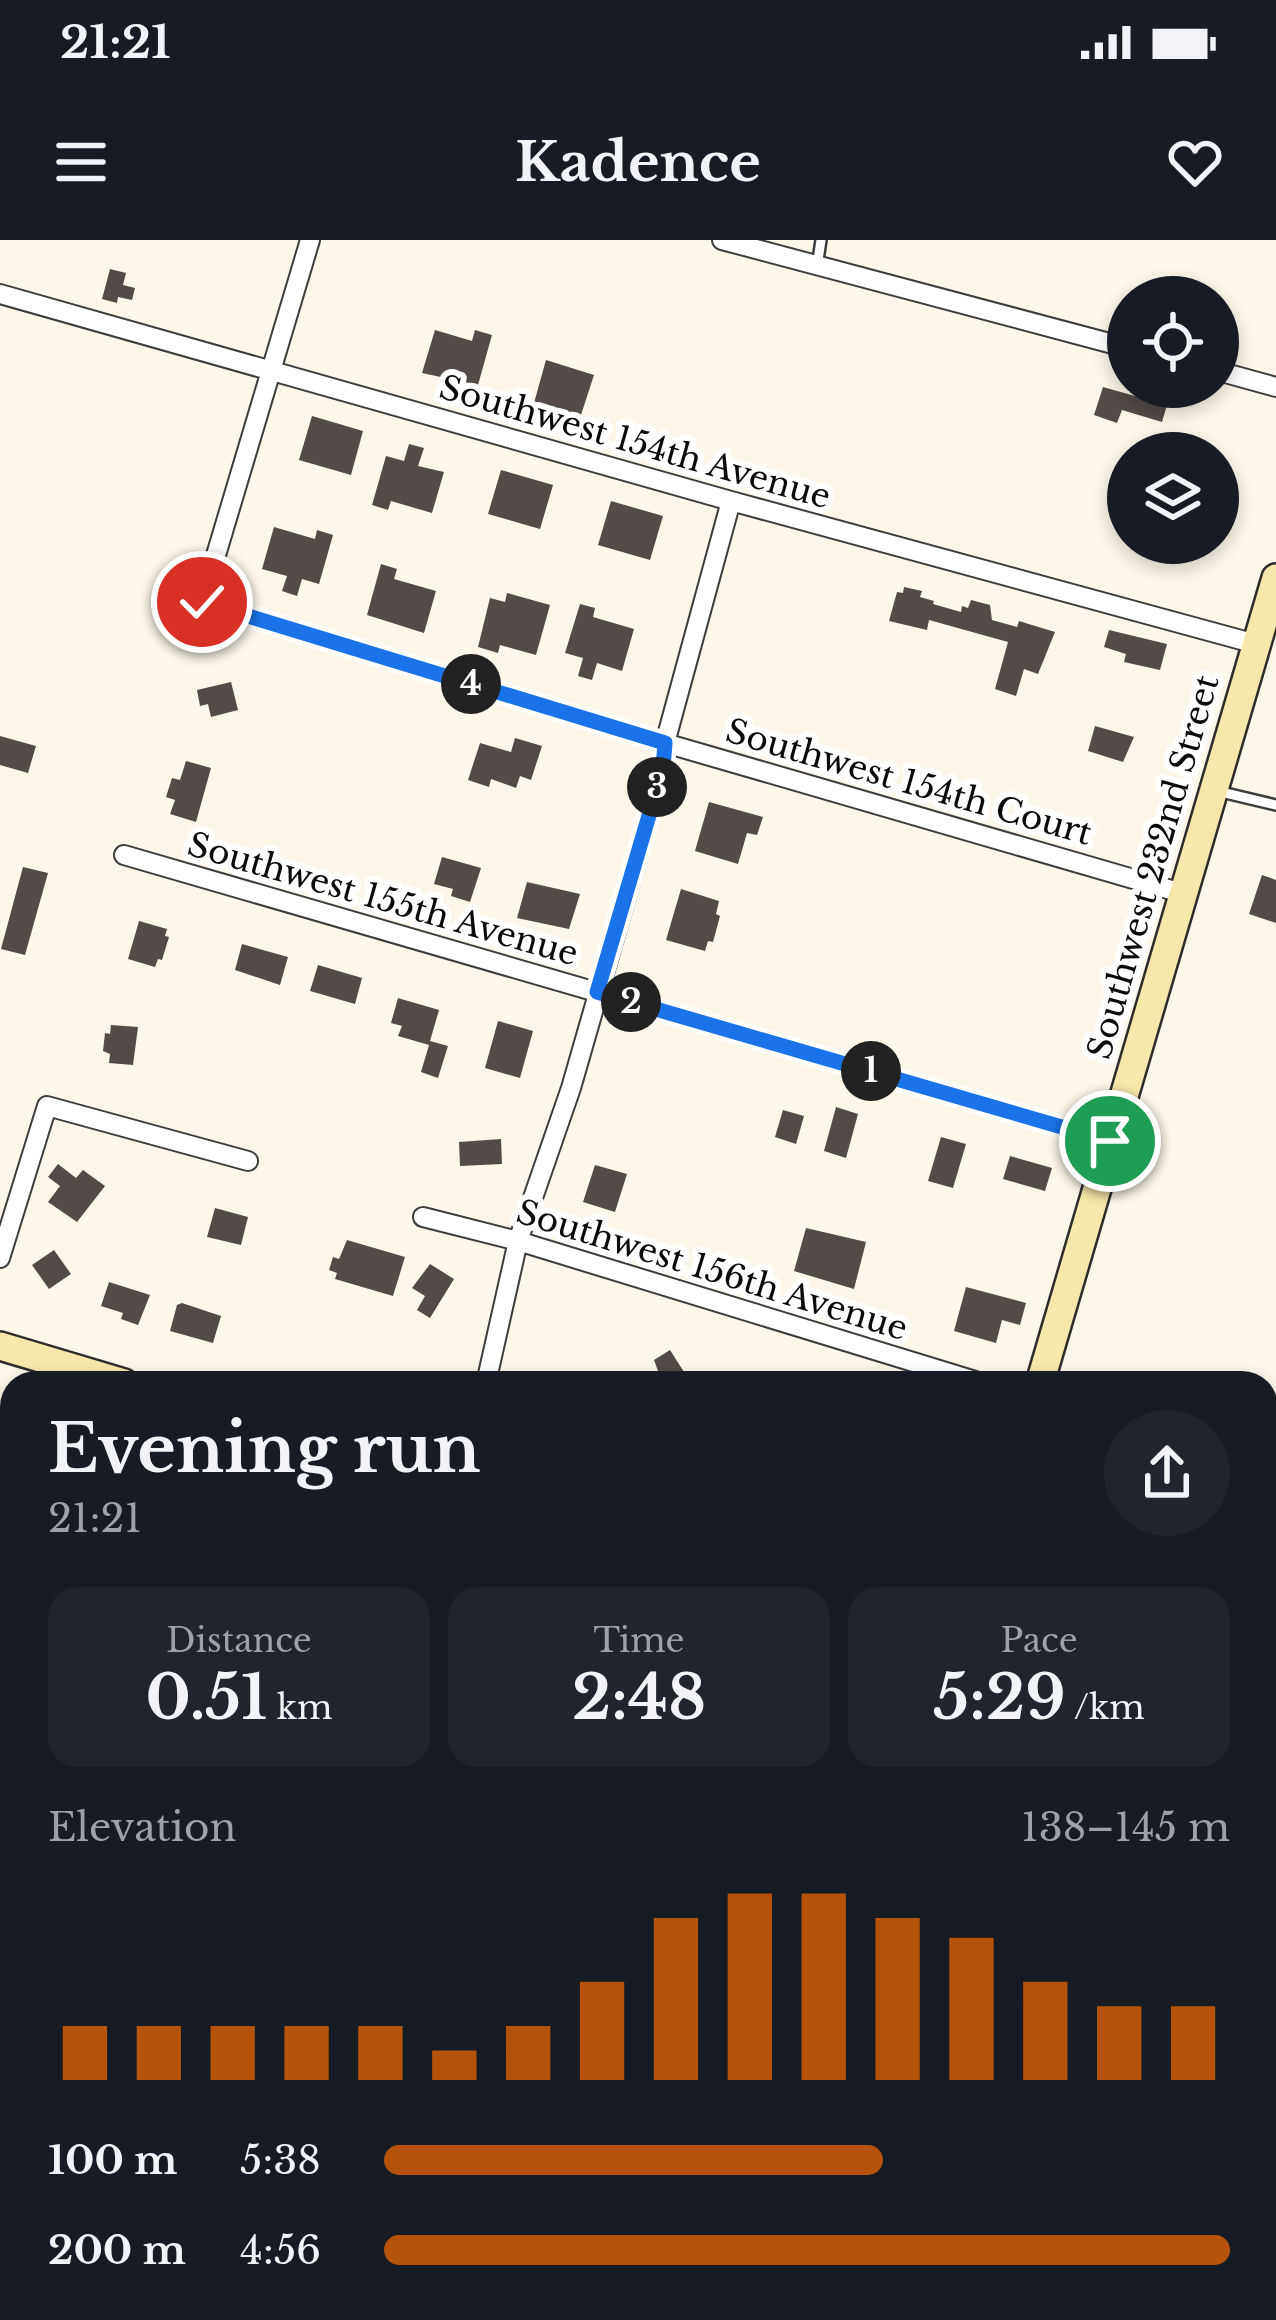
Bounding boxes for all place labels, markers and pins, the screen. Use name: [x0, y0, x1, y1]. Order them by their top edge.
pin: [151, 551, 253, 653]
pin: 4: [441, 654, 501, 714]
pin: 3: [627, 757, 687, 817]
pin: 2: [601, 972, 661, 1032]
pin: 1: [841, 1041, 901, 1101]
pin: [1059, 1090, 1161, 1192]

